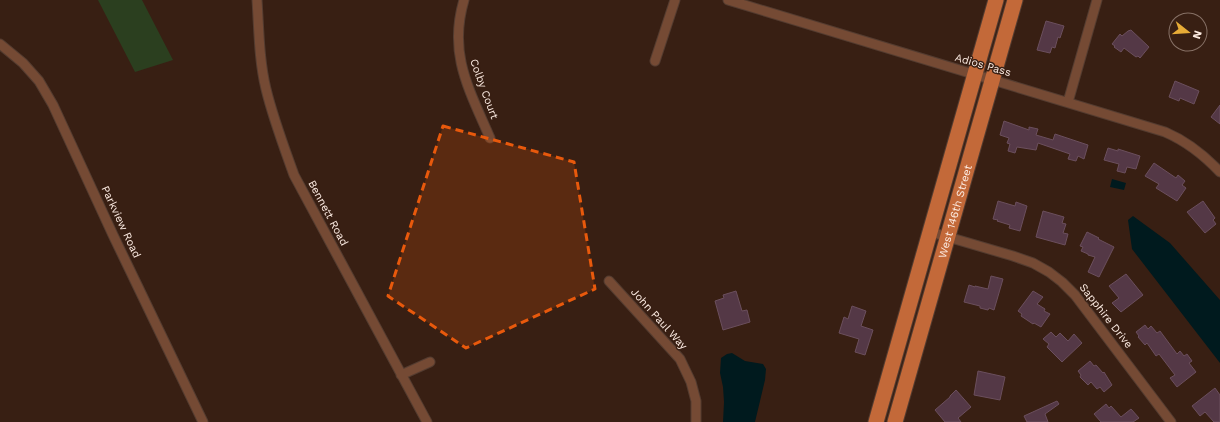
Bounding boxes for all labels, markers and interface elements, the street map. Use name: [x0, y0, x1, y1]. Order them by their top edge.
north arrow: [1168, 12, 1208, 52]
text: N: [1190, 29, 1204, 41]
street label: Adios Pass: [953, 51, 1013, 79]
street label: Colby Court: [467, 57, 501, 121]
street label: West 146th Street: [935, 163, 974, 260]
street label: Bennett Road: [305, 178, 351, 248]
street label: Parkview Road: [99, 184, 143, 260]
street label: Sapphire Drive: [1077, 281, 1135, 351]
street label: John Paul Way: [628, 286, 690, 353]

